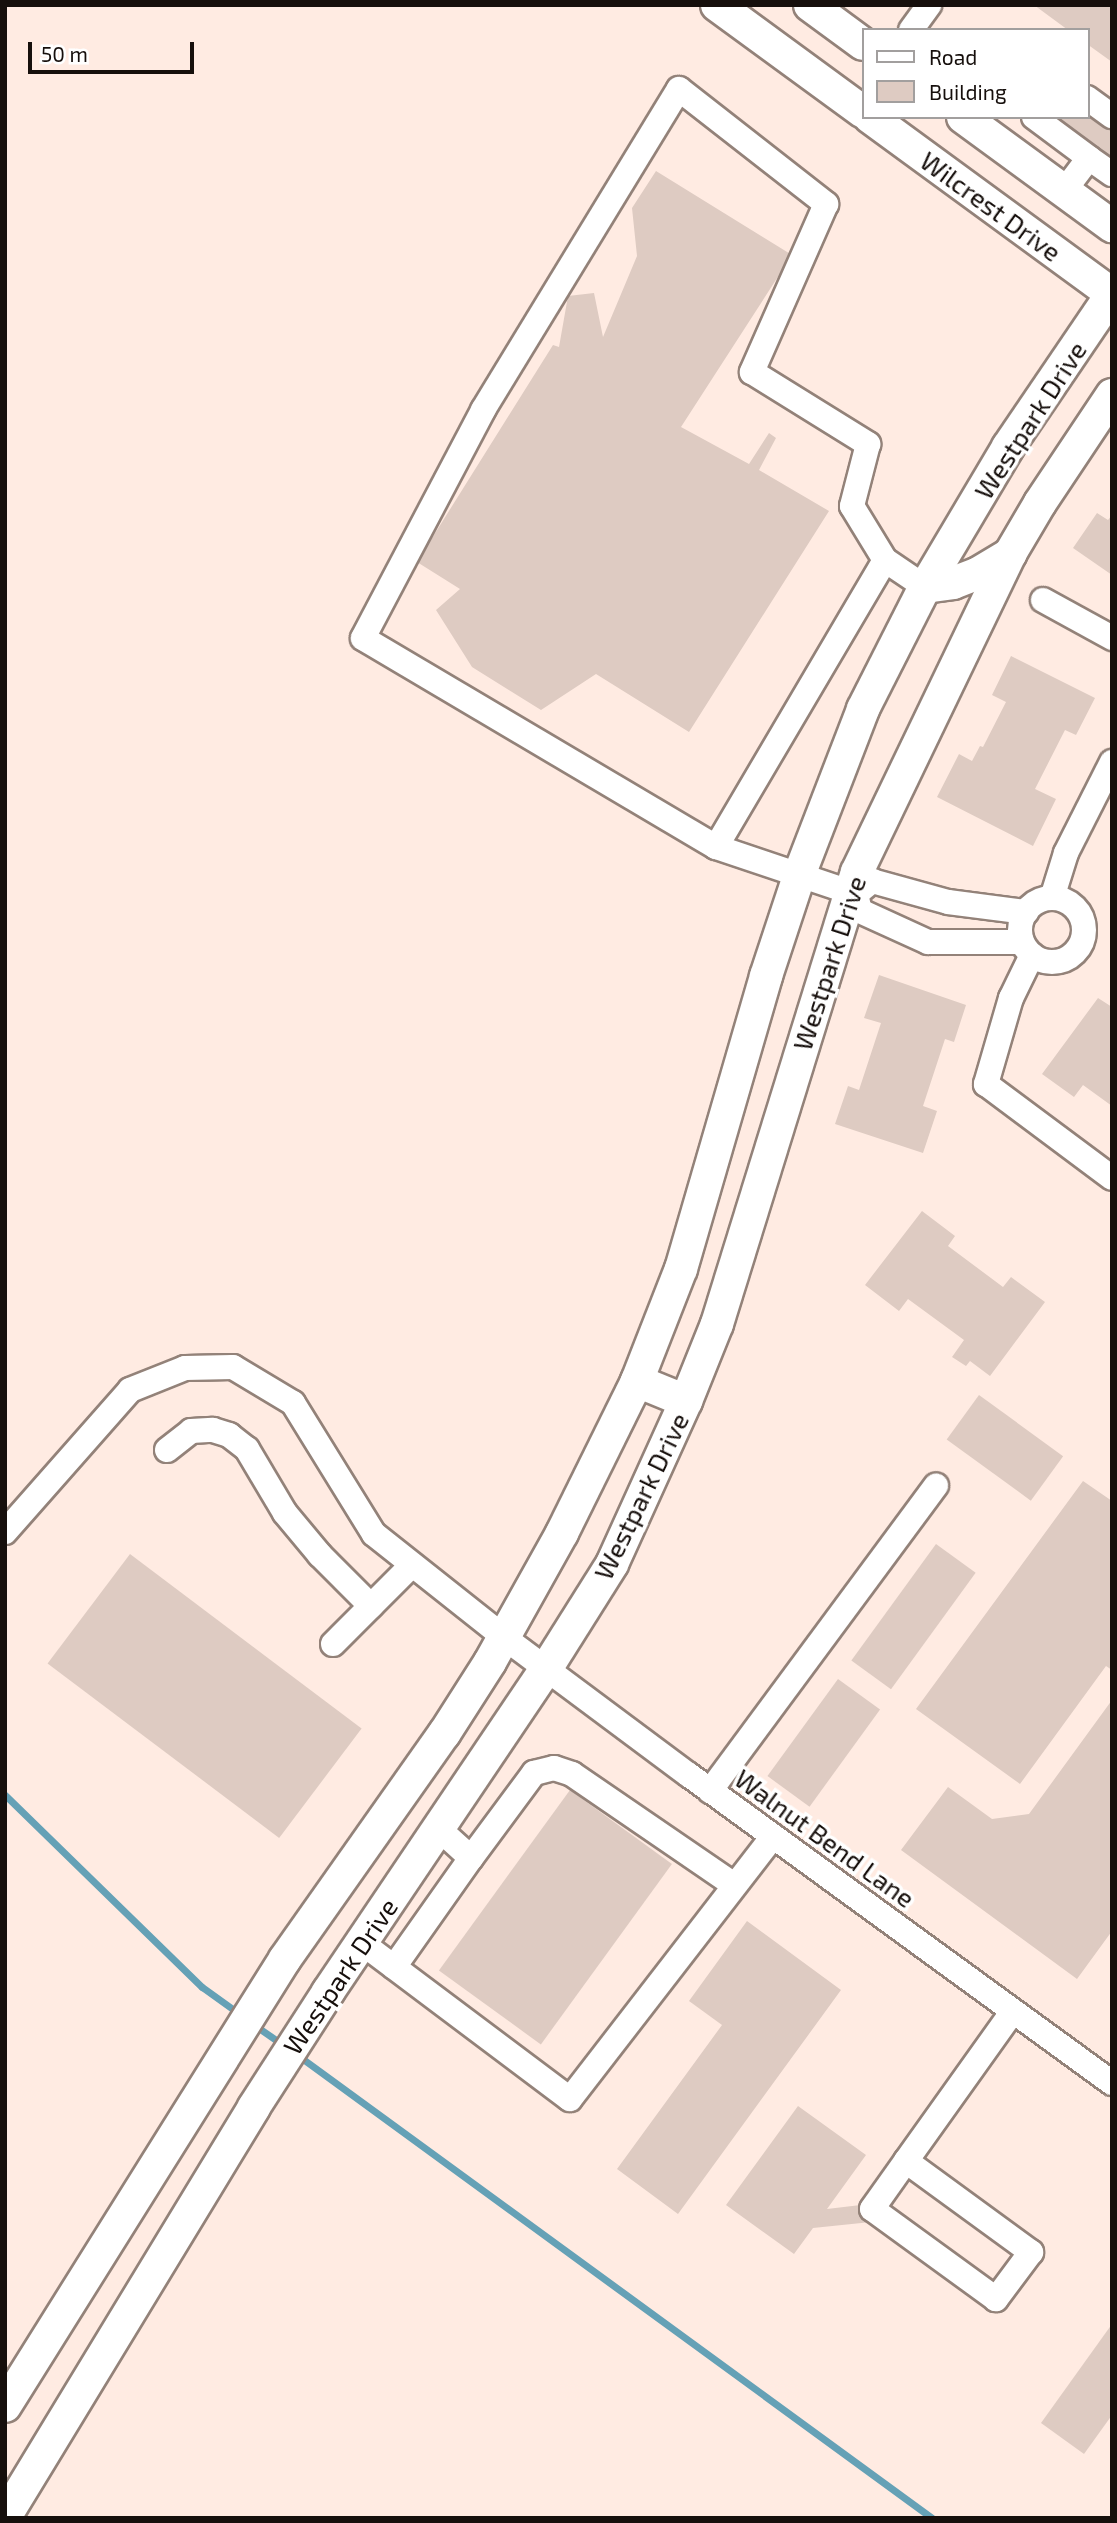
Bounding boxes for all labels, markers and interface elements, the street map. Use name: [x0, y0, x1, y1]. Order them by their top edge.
scale bar: [32, 28, 198, 72]
legend: [862, 28, 1089, 119]
text: 50 m: [41, 41, 88, 66]
text: Road: [929, 44, 977, 69]
text: Building: [929, 79, 1007, 104]
street label: Wilcrest Drive: [915, 145, 1067, 267]
street label: Westpark Drive: [967, 335, 1093, 505]
street label: Westpark Drive: [786, 872, 872, 1054]
street label: Westpark Drive: [587, 1407, 695, 1585]
street label: Walnut Bend Lane: [729, 1762, 921, 1914]
street label: Westpark Drive: [276, 1892, 404, 2060]

